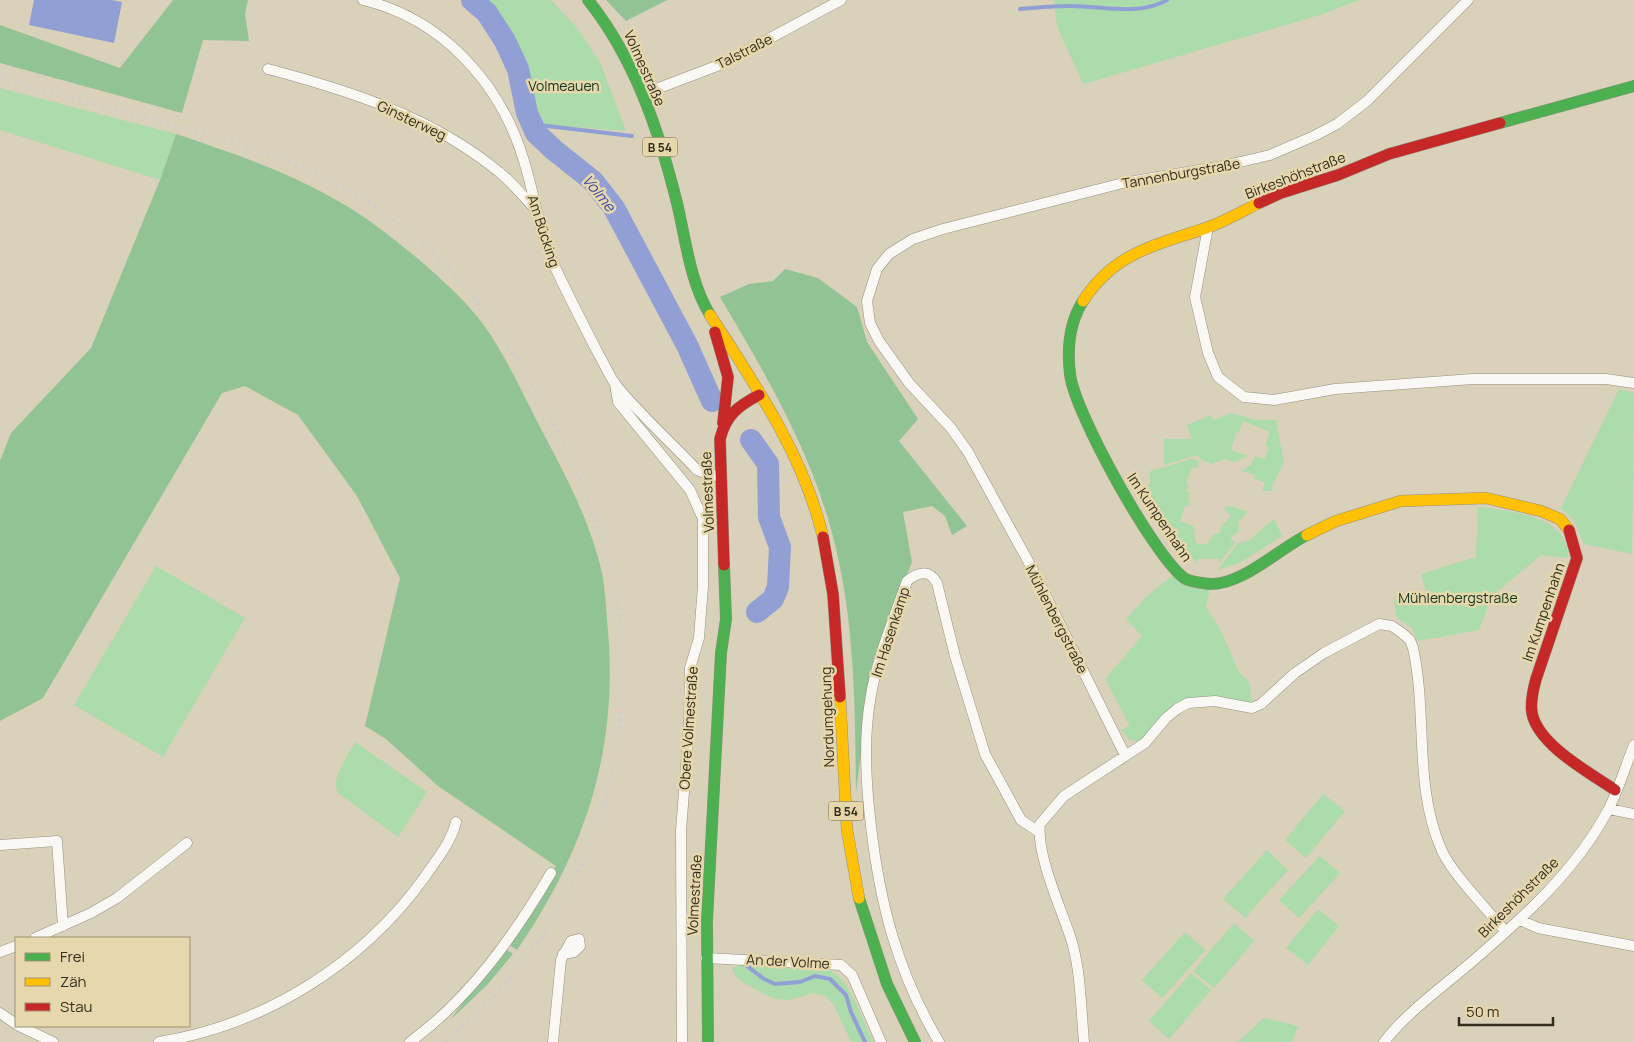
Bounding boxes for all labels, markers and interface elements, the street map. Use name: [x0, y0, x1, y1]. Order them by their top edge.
street label: Volmestraße: [620, 27, 670, 109]
street label: Talstraße: [713, 29, 775, 73]
park label: Volmeauen: [528, 76, 600, 95]
street label: Ginsterweg: [374, 96, 450, 144]
road number: B 54: [642, 138, 678, 156]
street label: Birkeshöhstraße: [1242, 147, 1348, 203]
street label: Tannenburgstraße: [1120, 153, 1242, 193]
water label: Volme: [578, 170, 621, 217]
street label: Am Bücking: [523, 192, 565, 270]
street label: Volmestraße: [696, 451, 718, 533]
street label: Im Kumpenhahn: [1123, 469, 1197, 565]
street label: Im Kumpenhahn: [1517, 560, 1569, 664]
street label: Mühlenbergstraße: [1021, 561, 1093, 677]
street label: Im Hasenkamp: [866, 584, 914, 680]
park label: Mühlenbergstraße: [1398, 588, 1518, 607]
street label: Obere Volmestraße: [674, 666, 702, 790]
street label: Nordumgehung: [816, 666, 838, 768]
road number: B 54: [828, 801, 864, 820]
street label: Birkeshöhstraße: [1474, 853, 1562, 941]
street label: Volmestraße: [682, 854, 706, 936]
legend: [15, 937, 190, 1027]
text: Frei: [60, 946, 85, 967]
street label: An der Volme: [746, 949, 830, 973]
text: Zäh: [60, 971, 87, 992]
scale bar: [1459, 994, 1553, 1026]
text: Stau: [60, 996, 93, 1017]
text: 50 m: [1466, 1001, 1500, 1022]

